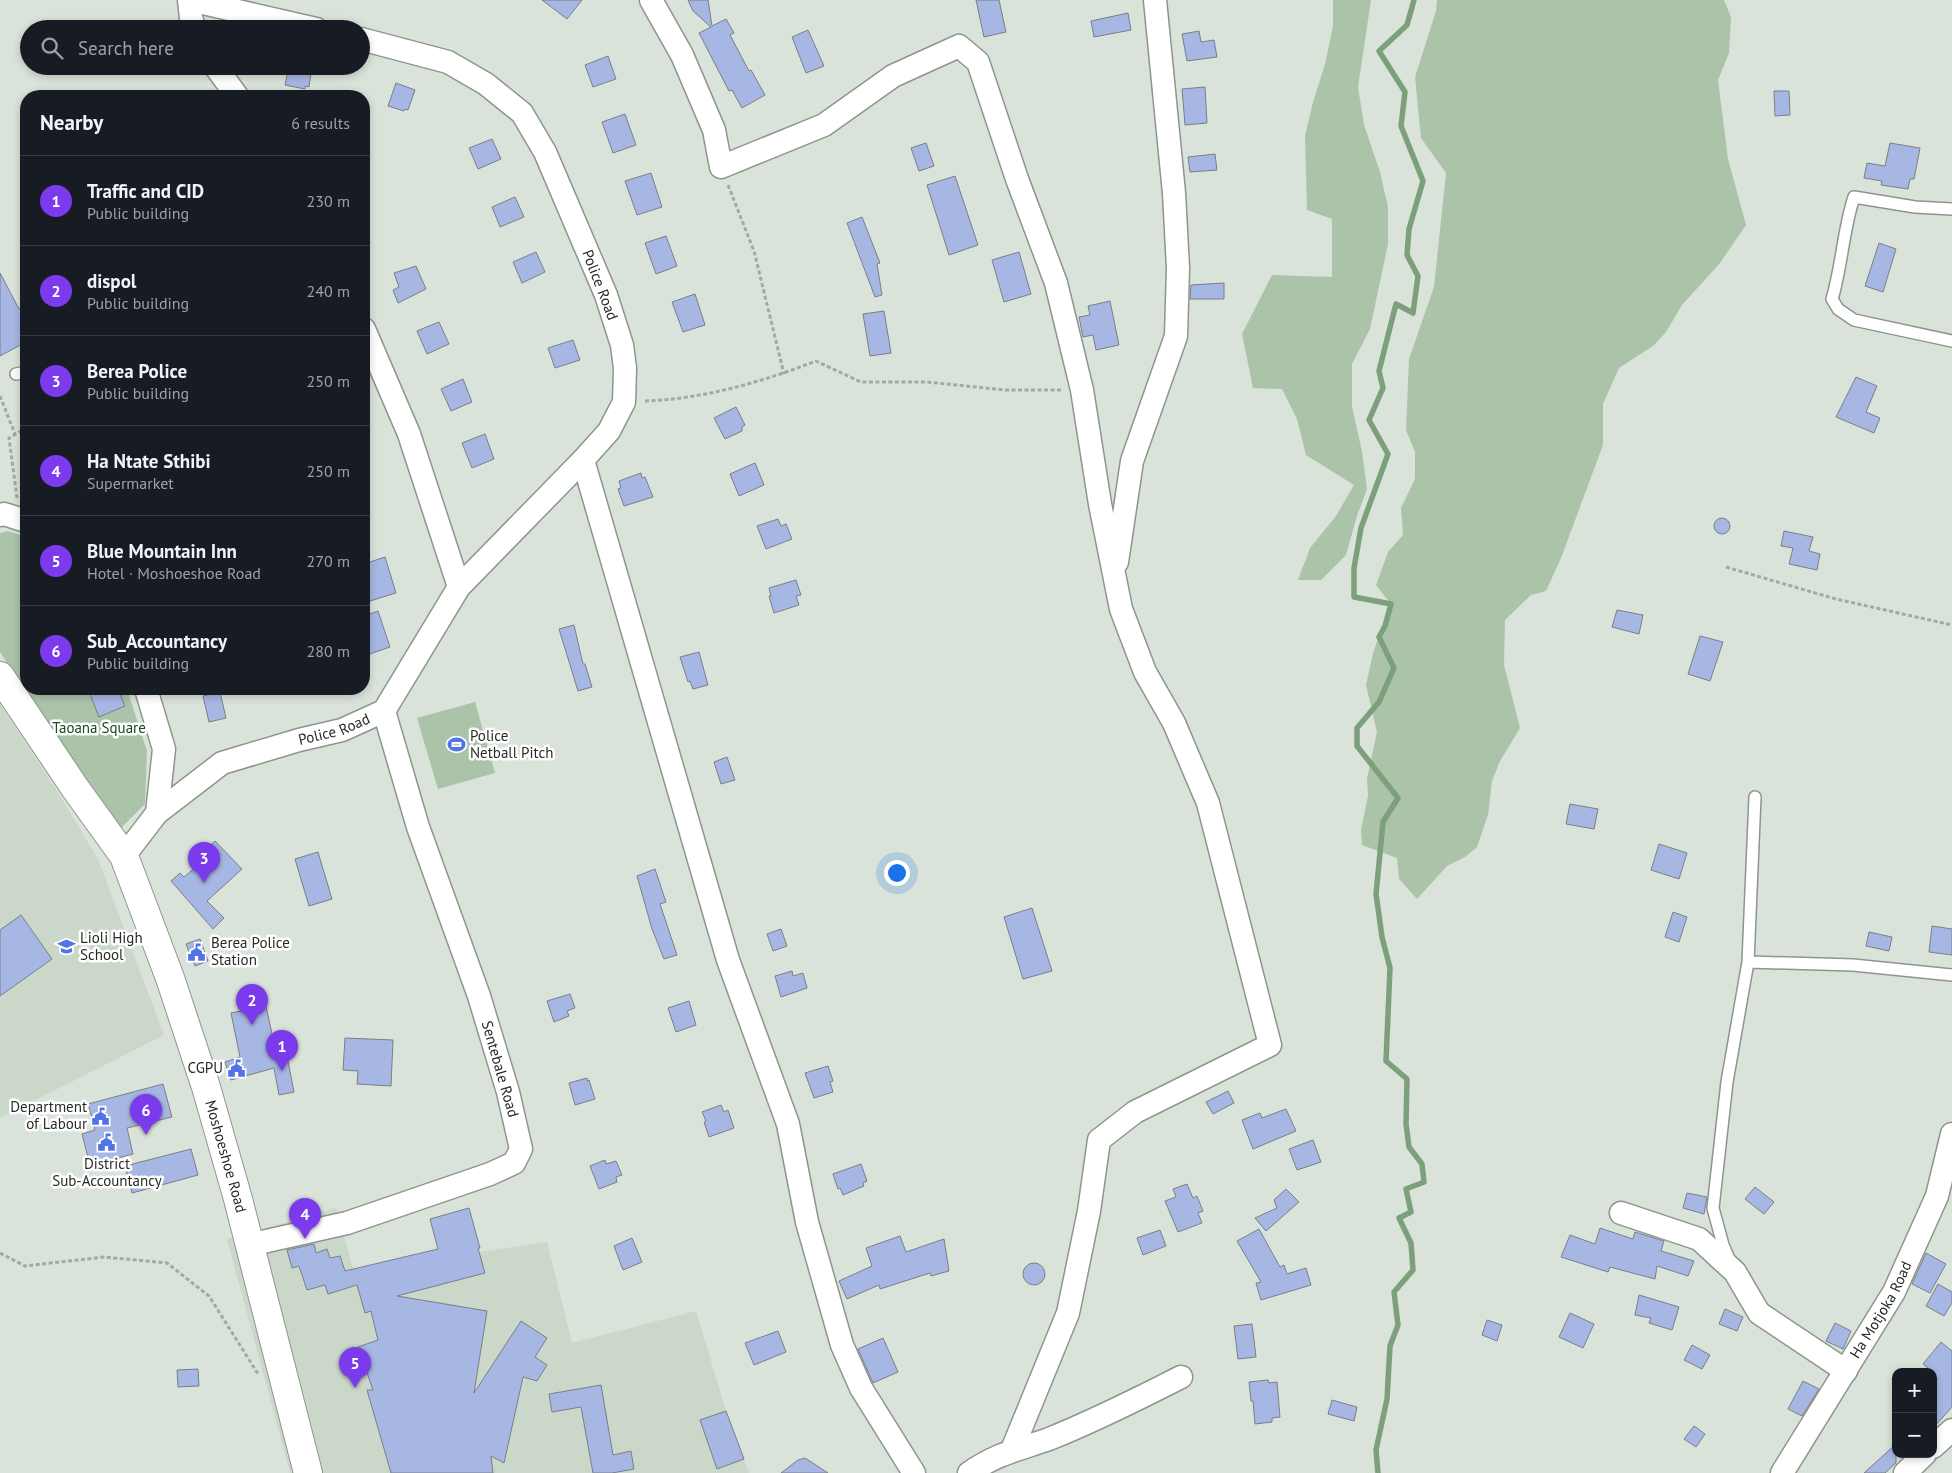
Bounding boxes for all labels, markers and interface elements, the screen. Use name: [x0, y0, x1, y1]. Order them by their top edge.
search box: [20, 20, 370, 75]
icon: search: [38, 34, 66, 62]
text: Search here: [78, 36, 174, 60]
text: Nearby: [40, 109, 103, 136]
text: 6 results: [291, 113, 350, 133]
text: Traffic and CID: [87, 179, 204, 203]
text: 1: [51, 191, 61, 211]
text: 230 m: [307, 191, 350, 211]
text: Public building: [87, 203, 189, 223]
street label: Police Road: [578, 247, 623, 323]
text: dispol: [87, 269, 136, 293]
text: 2: [51, 281, 61, 301]
text: 240 m: [307, 281, 350, 301]
text: Public building: [87, 293, 189, 313]
text: Berea Police: [87, 359, 187, 383]
text: 3: [51, 371, 61, 391]
text: 250 m: [307, 371, 350, 391]
text: Public building: [87, 383, 189, 403]
text: Ha Ntate Sthibi: [87, 449, 211, 473]
text: 4: [51, 461, 61, 481]
text: 250 m: [307, 461, 350, 481]
text: Supermarket: [87, 473, 174, 493]
text: Blue Mountain Inn: [87, 539, 237, 563]
text: 5: [51, 551, 61, 571]
text: 270 m: [307, 551, 350, 571]
text: Hotel · Moshoeshoe Road: [87, 563, 261, 583]
text: Sub_Accountancy: [87, 629, 227, 653]
text: 6: [51, 641, 61, 661]
text: 280 m: [307, 641, 350, 661]
text: Public building: [87, 653, 189, 673]
street label: Police Road: [296, 709, 373, 749]
park label: Taoana Square: [52, 718, 146, 737]
place label: Police Netball Pitch: [470, 726, 553, 762]
sports icon: Police Netball Pitch: [446, 735, 466, 755]
pin: 3: [188, 842, 220, 883]
your location: [884, 860, 910, 886]
place label: Lioli High School: [80, 928, 143, 964]
place label: Berea Police Station: [211, 933, 290, 969]
school or university icon: Lioli High School: [56, 937, 76, 957]
public building icon: Berea Police Station: [187, 942, 207, 962]
pin: 2: [236, 984, 268, 1025]
street label: Sentebale Road: [478, 1018, 523, 1119]
pin: 1: [266, 1030, 298, 1071]
place label: CGPU: [187, 1058, 223, 1077]
public building icon: CGPU: [227, 1058, 247, 1078]
pin: 6: [130, 1094, 162, 1135]
place label: Department of Labour: [10, 1097, 87, 1133]
street label: Moshoeshoe Road: [201, 1098, 251, 1215]
public building icon: Department of Labour: [91, 1106, 111, 1126]
public building icon: District Sub-Accountancy: [97, 1133, 117, 1153]
place label: District Sub-Accountancy: [52, 1154, 162, 1190]
pin: 4: [289, 1198, 321, 1239]
street label: Ha Motjoka Road: [1845, 1258, 1916, 1362]
pin: 5: [339, 1347, 371, 1388]
map controls: [1892, 1368, 1937, 1458]
button: +: [1892, 1368, 1937, 1413]
button: −: [1892, 1413, 1937, 1458]

